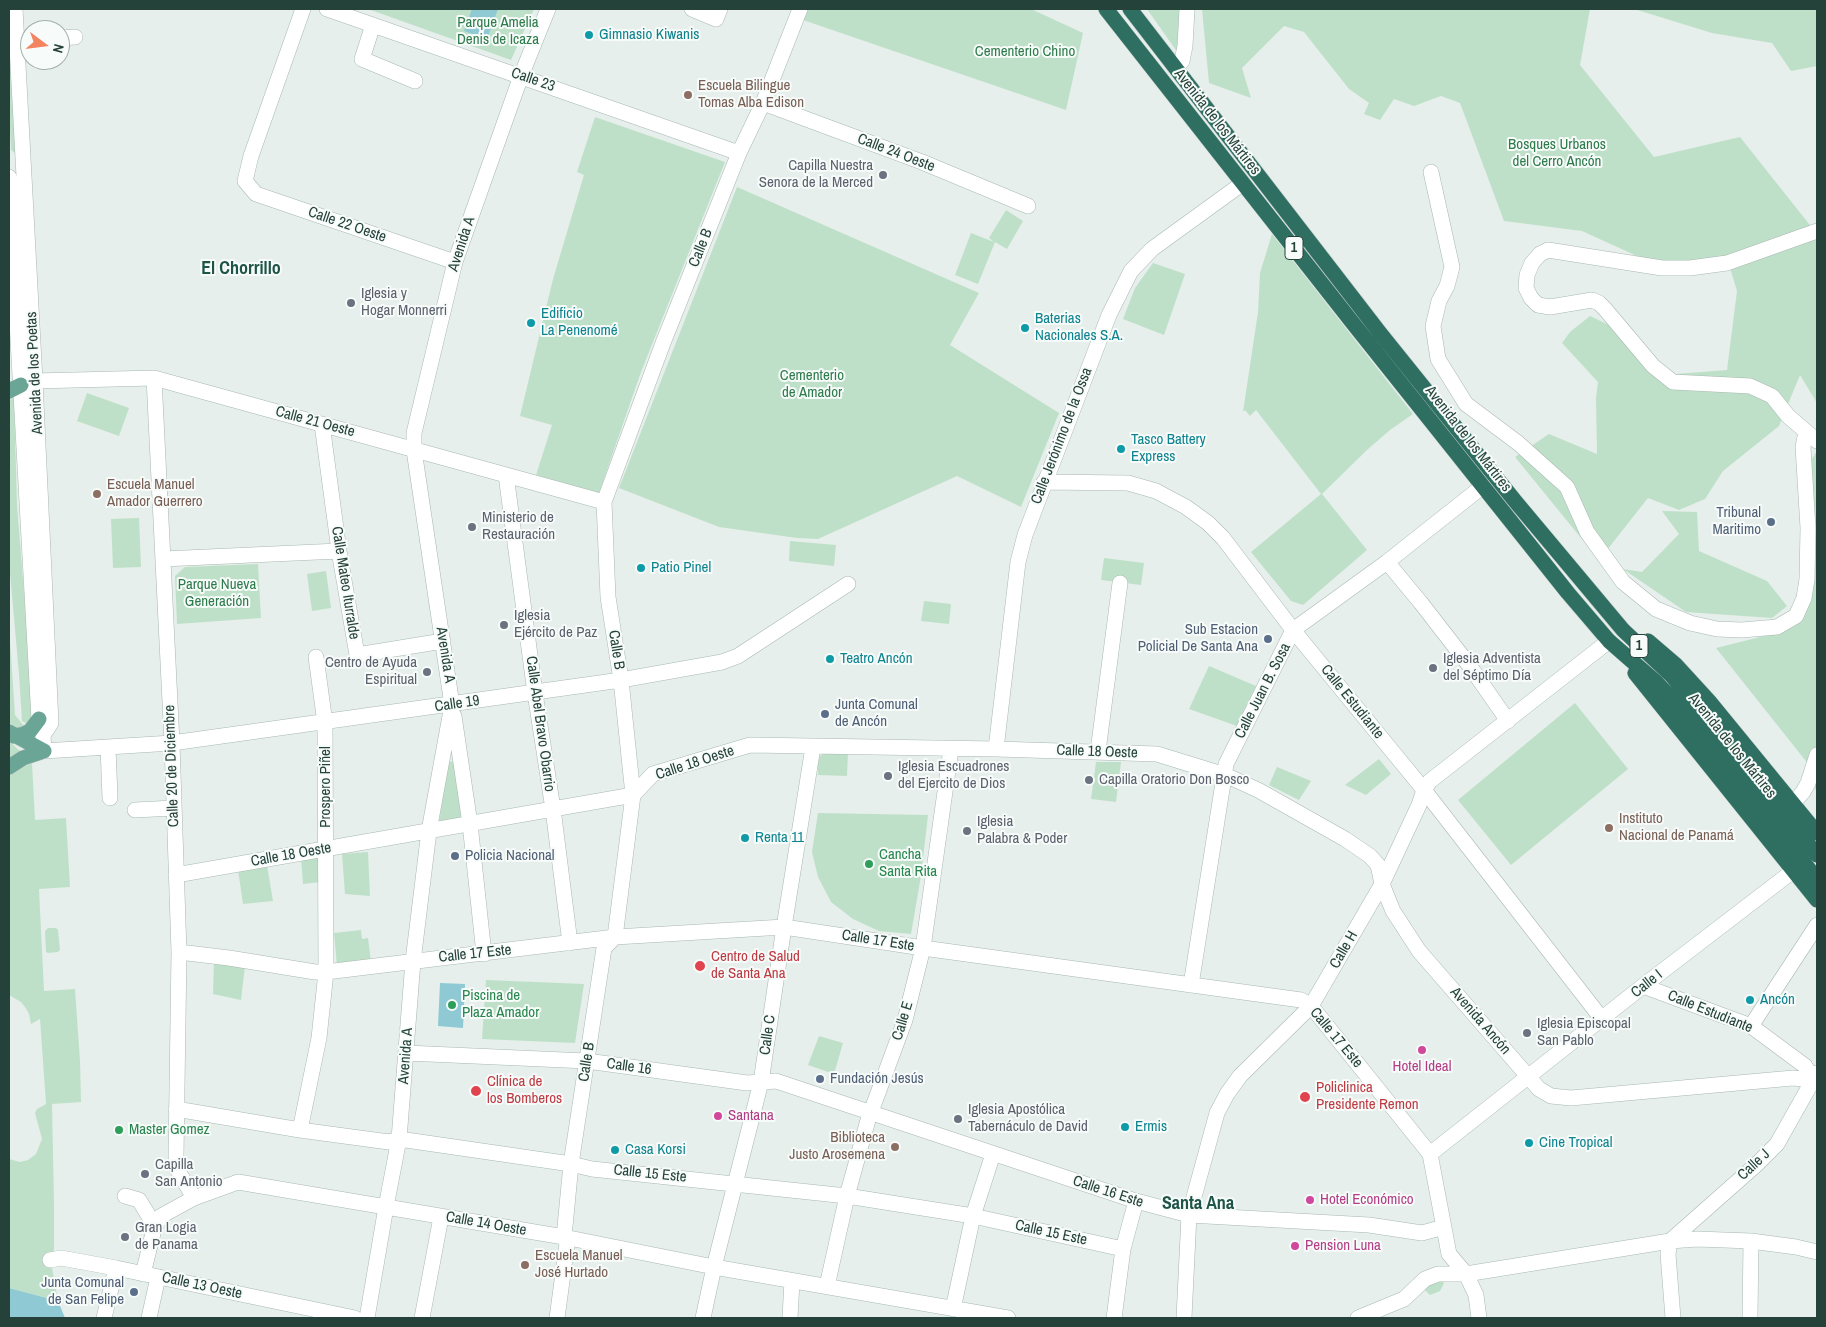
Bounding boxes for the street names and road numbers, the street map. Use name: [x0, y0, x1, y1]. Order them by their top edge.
street label: Calle 23: [509, 64, 557, 96]
street label: Avenida de los Mártires: [1170, 65, 1264, 179]
street label: Calle 24 Oeste: [855, 130, 937, 176]
street label: Calle 22 Oeste: [306, 203, 388, 247]
street label: Avenida A: [445, 214, 479, 274]
street label: Calle B: [685, 226, 717, 270]
road number: 1: [1285, 237, 1303, 260]
street label: Avenida de los Poetas: [23, 311, 47, 435]
street label: Calle Jerónimo de la Ossa: [1028, 365, 1096, 507]
street label: Avenida de los Mártires: [1421, 382, 1515, 496]
street label: Calle 21 Oeste: [273, 403, 357, 441]
street label: Calle Mateo Iturralde: [327, 525, 363, 641]
street label: Avenida A: [432, 626, 458, 684]
street label: Calle B: [604, 629, 628, 671]
road number: 1: [1630, 634, 1648, 658]
street label: Calle Juan B. Sosa: [1231, 640, 1295, 742]
street label: Calle Abel Bravo Obarrio: [522, 655, 558, 793]
street label: Calle Estudiante: [1317, 661, 1387, 743]
street label: Avenida de los Mártires: [1684, 690, 1780, 802]
street label: Calle 19: [433, 692, 481, 716]
street label: Calle 20 de Diciembre: [161, 705, 183, 827]
street label: Calle 18 Oeste: [654, 742, 736, 784]
street label: Calle 18 Oeste: [1056, 742, 1138, 762]
street label: Prospero Piñel: [317, 746, 335, 828]
street label: Calle 18 Oeste: [249, 839, 333, 871]
street label: Calle 17 Este: [840, 926, 916, 956]
street label: Calle H: [1326, 928, 1362, 972]
street label: Calle 17 Este: [438, 941, 512, 967]
street label: Calle I: [1628, 966, 1666, 1002]
street label: Avenida Ancón: [1446, 984, 1514, 1058]
street label: Calle Estudiante: [1665, 987, 1755, 1037]
street label: Calle E: [889, 999, 917, 1043]
street label: Calle 17 Este: [1306, 1004, 1366, 1072]
street label: Calle C: [756, 1014, 780, 1056]
street label: Avenida A: [395, 1027, 417, 1085]
street label: Calle B: [575, 1041, 599, 1083]
street label: Calle 16: [605, 1055, 653, 1079]
street label: Calle J: [1734, 1146, 1774, 1184]
street label: Calle 15 Este: [613, 1161, 687, 1187]
street label: Calle 16 Este: [1070, 1172, 1146, 1212]
street label: Calle 14 Oeste: [444, 1208, 528, 1240]
street label: Calle 15 Este: [1013, 1217, 1089, 1249]
street label: Calle 13 Oeste: [160, 1269, 244, 1303]

